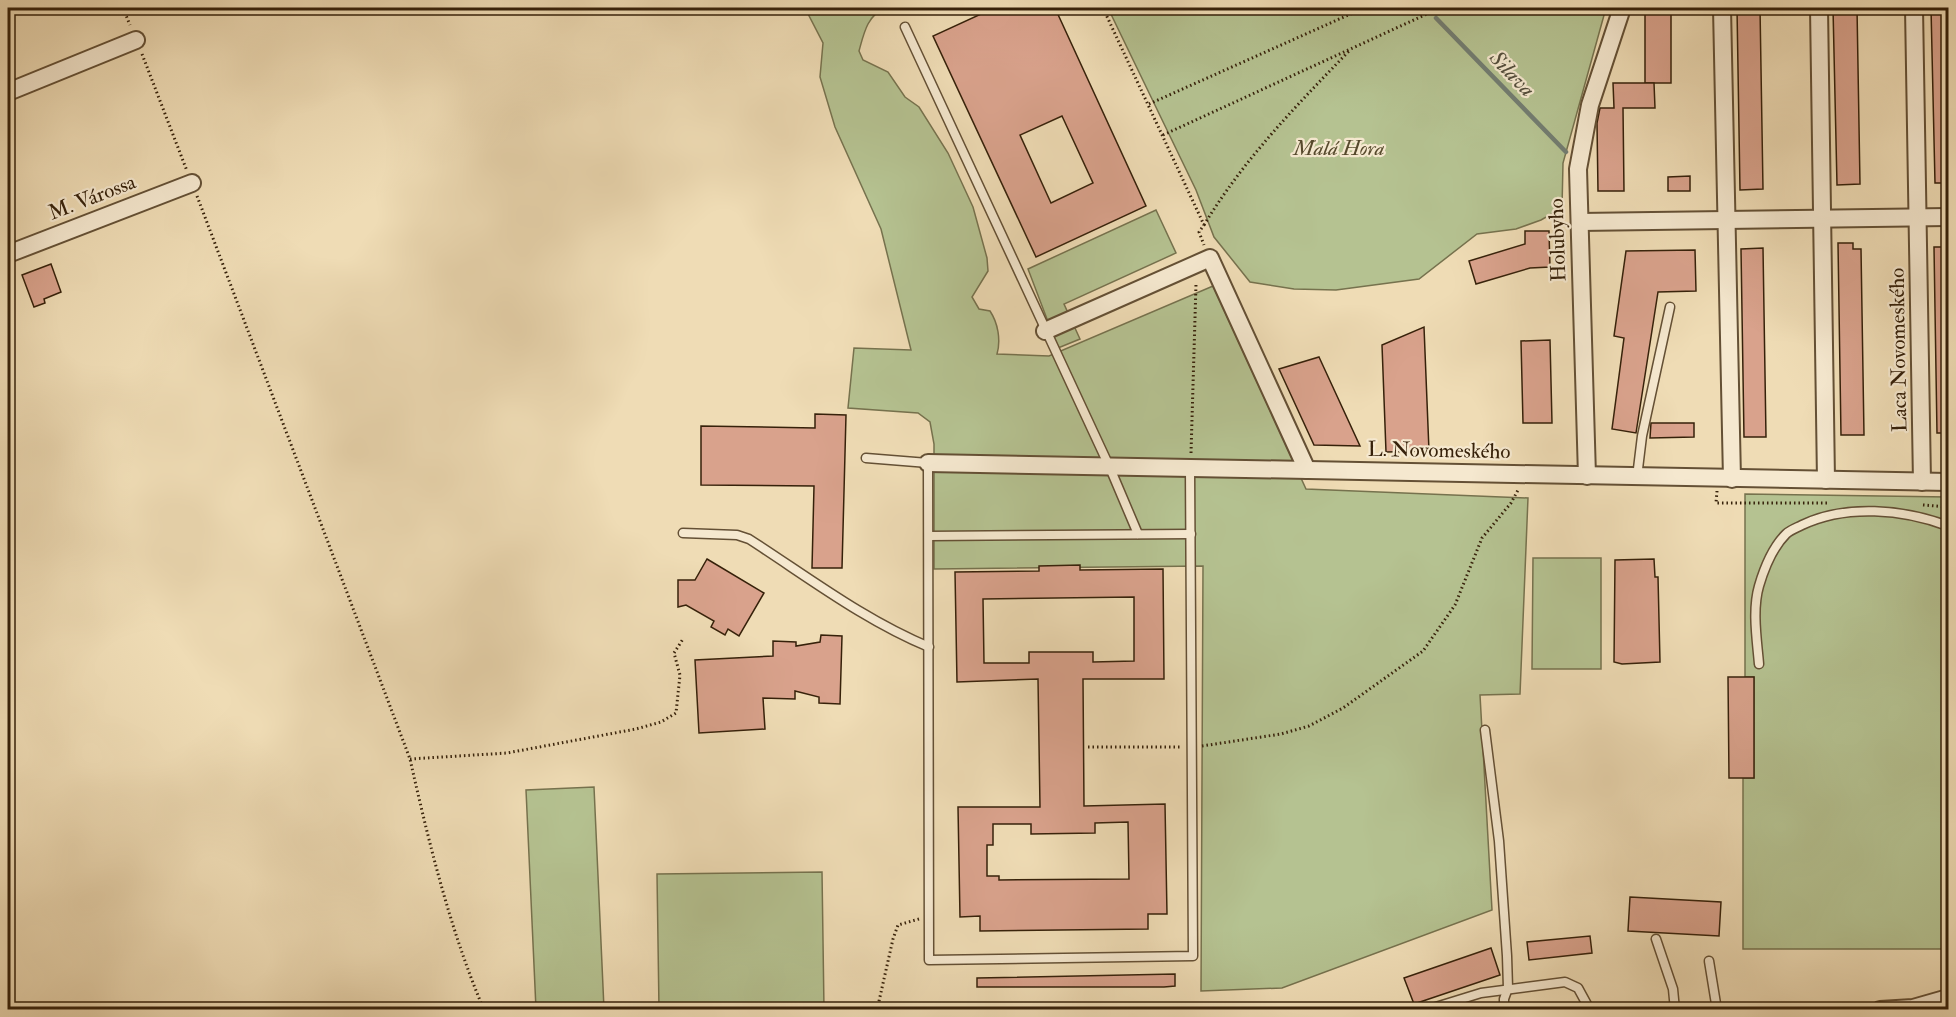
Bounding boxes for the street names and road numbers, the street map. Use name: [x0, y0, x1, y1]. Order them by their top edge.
street label: M. Várossa: [45, 168, 140, 226]
street label: Holubyho: [1543, 198, 1572, 282]
street label: Laca Novomeského: [1884, 268, 1913, 432]
street label: L. Novomeského: [1367, 436, 1511, 465]

